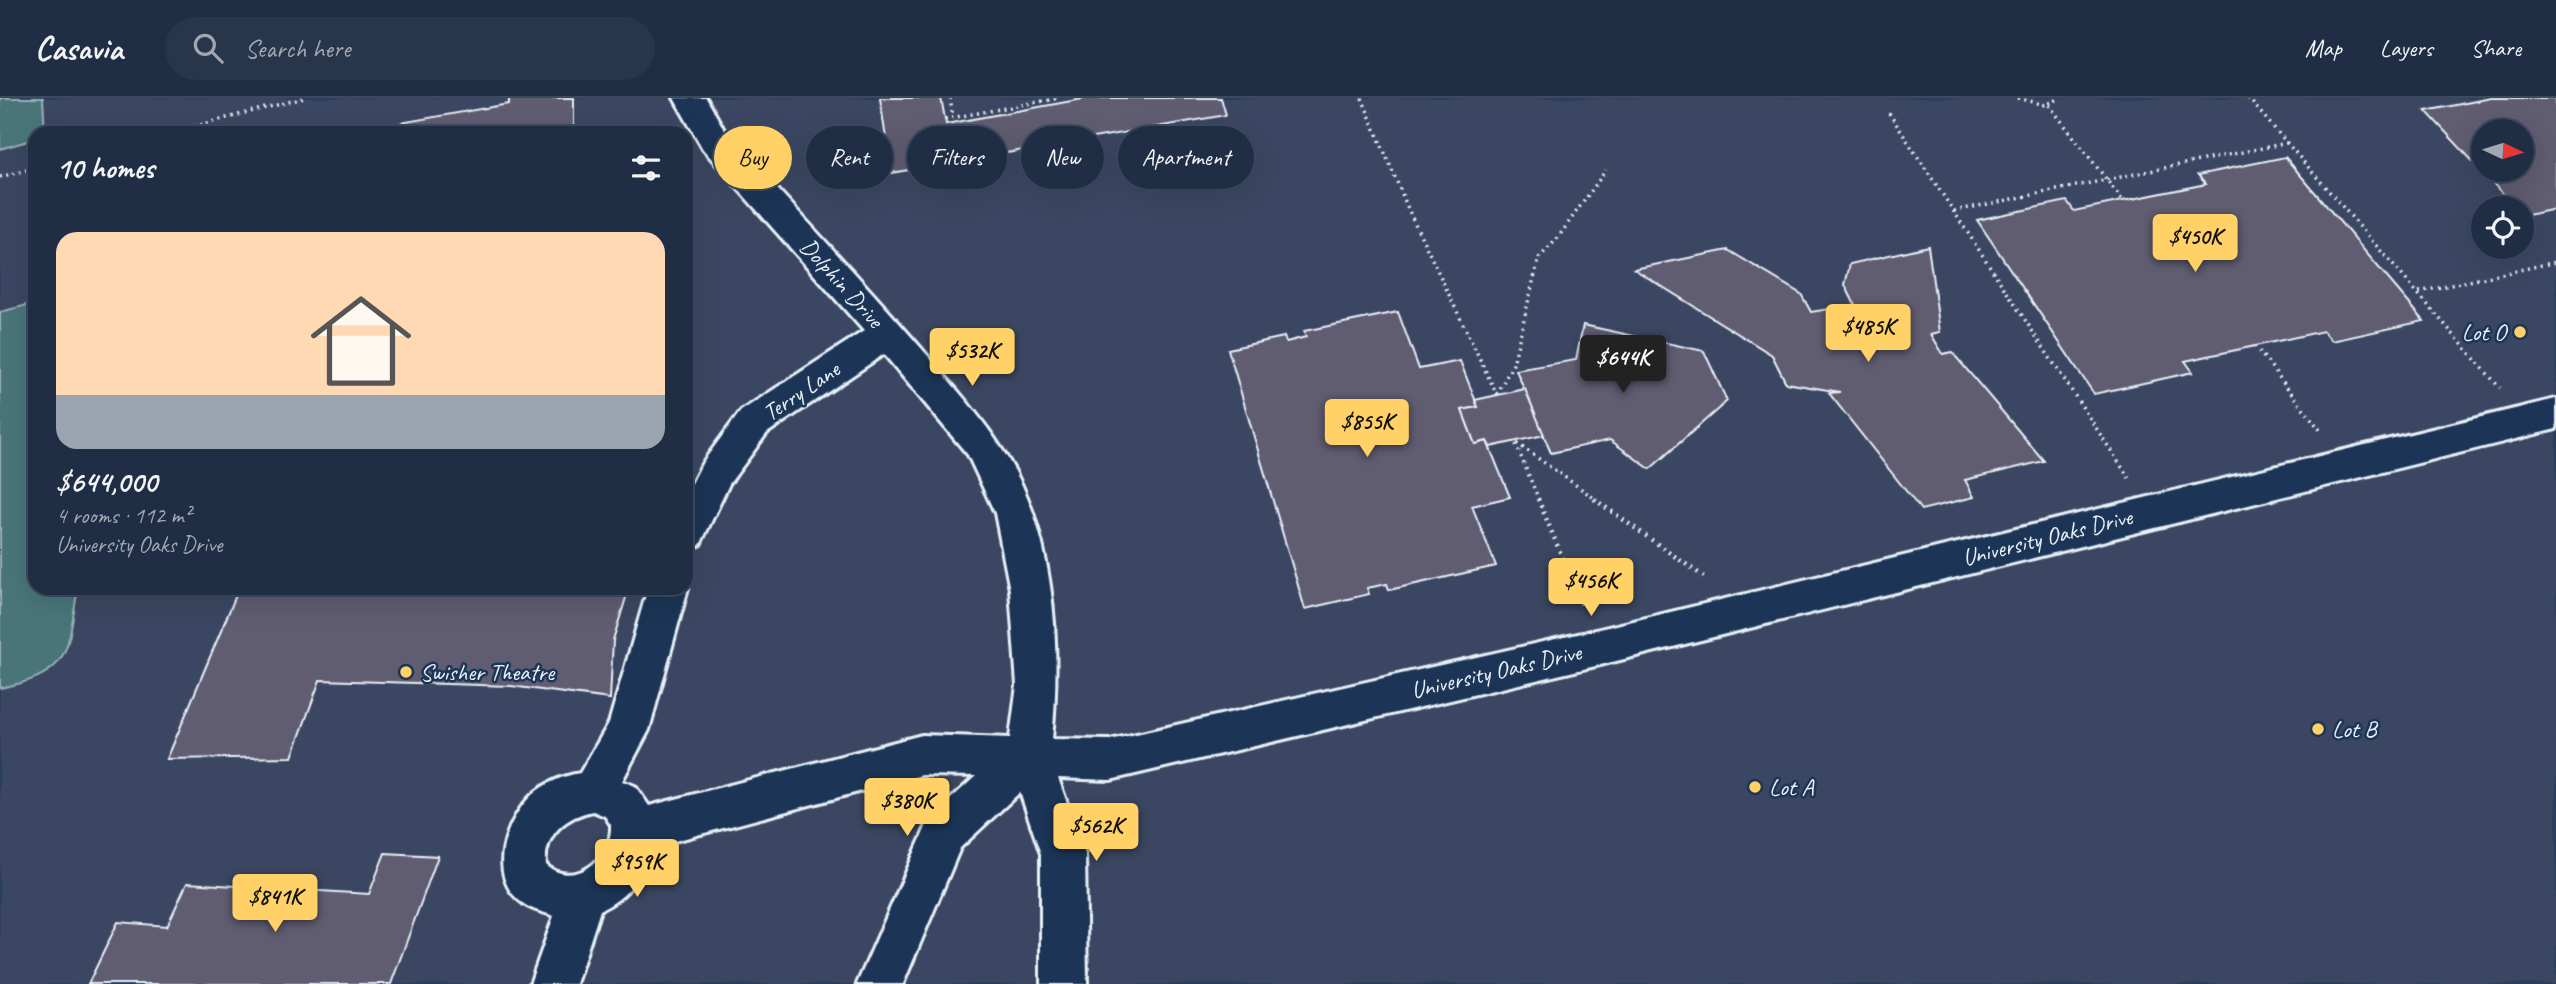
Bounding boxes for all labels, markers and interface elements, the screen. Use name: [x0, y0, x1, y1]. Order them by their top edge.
search box: [165, 17, 655, 80]
text: Casavia: [35, 27, 123, 69]
icon: search: [189, 29, 227, 67]
text: Search here: [245, 32, 351, 65]
text: Map: [2305, 33, 2342, 63]
text: Layers: [2380, 33, 2433, 63]
text: Share: [2471, 33, 2521, 63]
north arrow: [2471, 119, 2534, 182]
map controls: [2471, 119, 2534, 259]
chip: Buy: [714, 126, 792, 189]
chip: Rent: [806, 126, 893, 189]
chip: Filters: [907, 126, 1007, 189]
chip: New: [1021, 126, 1104, 189]
chip: Apartment: [1118, 126, 1254, 189]
text: 10 homes: [56, 149, 154, 187]
icon: filters: [627, 149, 665, 187]
button: locate: [2471, 196, 2534, 259]
pin: $450K: [2146, 214, 2244, 274]
text: $450K: [2169, 222, 2221, 251]
street label: Dolphin Drive: [794, 232, 892, 336]
icon: home: [298, 278, 424, 404]
pin: $485K: [1819, 304, 1917, 364]
text: $485K: [1842, 312, 1894, 341]
place label: Lot O: [2462, 317, 2509, 347]
marker: Lot O: [2512, 324, 2528, 340]
pin: $532K: [923, 328, 1021, 388]
text: $532K: [946, 336, 998, 365]
pin: $644K: [1574, 336, 1672, 395]
text: $644K: [1596, 343, 1650, 372]
street label: Terry Lane: [757, 353, 847, 428]
pin: $855K: [1318, 400, 1416, 459]
text: $855K: [1341, 407, 1393, 436]
text: $644,000: [56, 463, 157, 501]
text: 4 rooms · 112 m²: [56, 501, 191, 530]
street label: University Oaks Drive: [1959, 501, 2137, 573]
text: University Oaks Drive: [56, 530, 223, 559]
pin: $456K: [1542, 559, 1640, 618]
text: $456K: [1564, 566, 1618, 595]
street label: University Oaks Drive: [1408, 636, 1586, 705]
place label: Swisher Theatre: [420, 657, 556, 687]
marker: Swisher Theatre: [398, 664, 414, 680]
place label: Lot B: [2332, 714, 2378, 744]
marker: Lot B: [2310, 721, 2326, 737]
place label: Lot A: [1769, 772, 1814, 802]
pin: $380K: [858, 778, 956, 838]
marker: Lot A: [1747, 779, 1763, 795]
text: $380K: [880, 786, 934, 815]
pin: $562K: [1047, 804, 1145, 863]
text: $562K: [1069, 811, 1123, 840]
pin: $959K: [588, 840, 686, 899]
text: $959K: [611, 847, 663, 876]
pin: $841K: [226, 874, 324, 934]
text: $841K: [248, 882, 302, 911]

